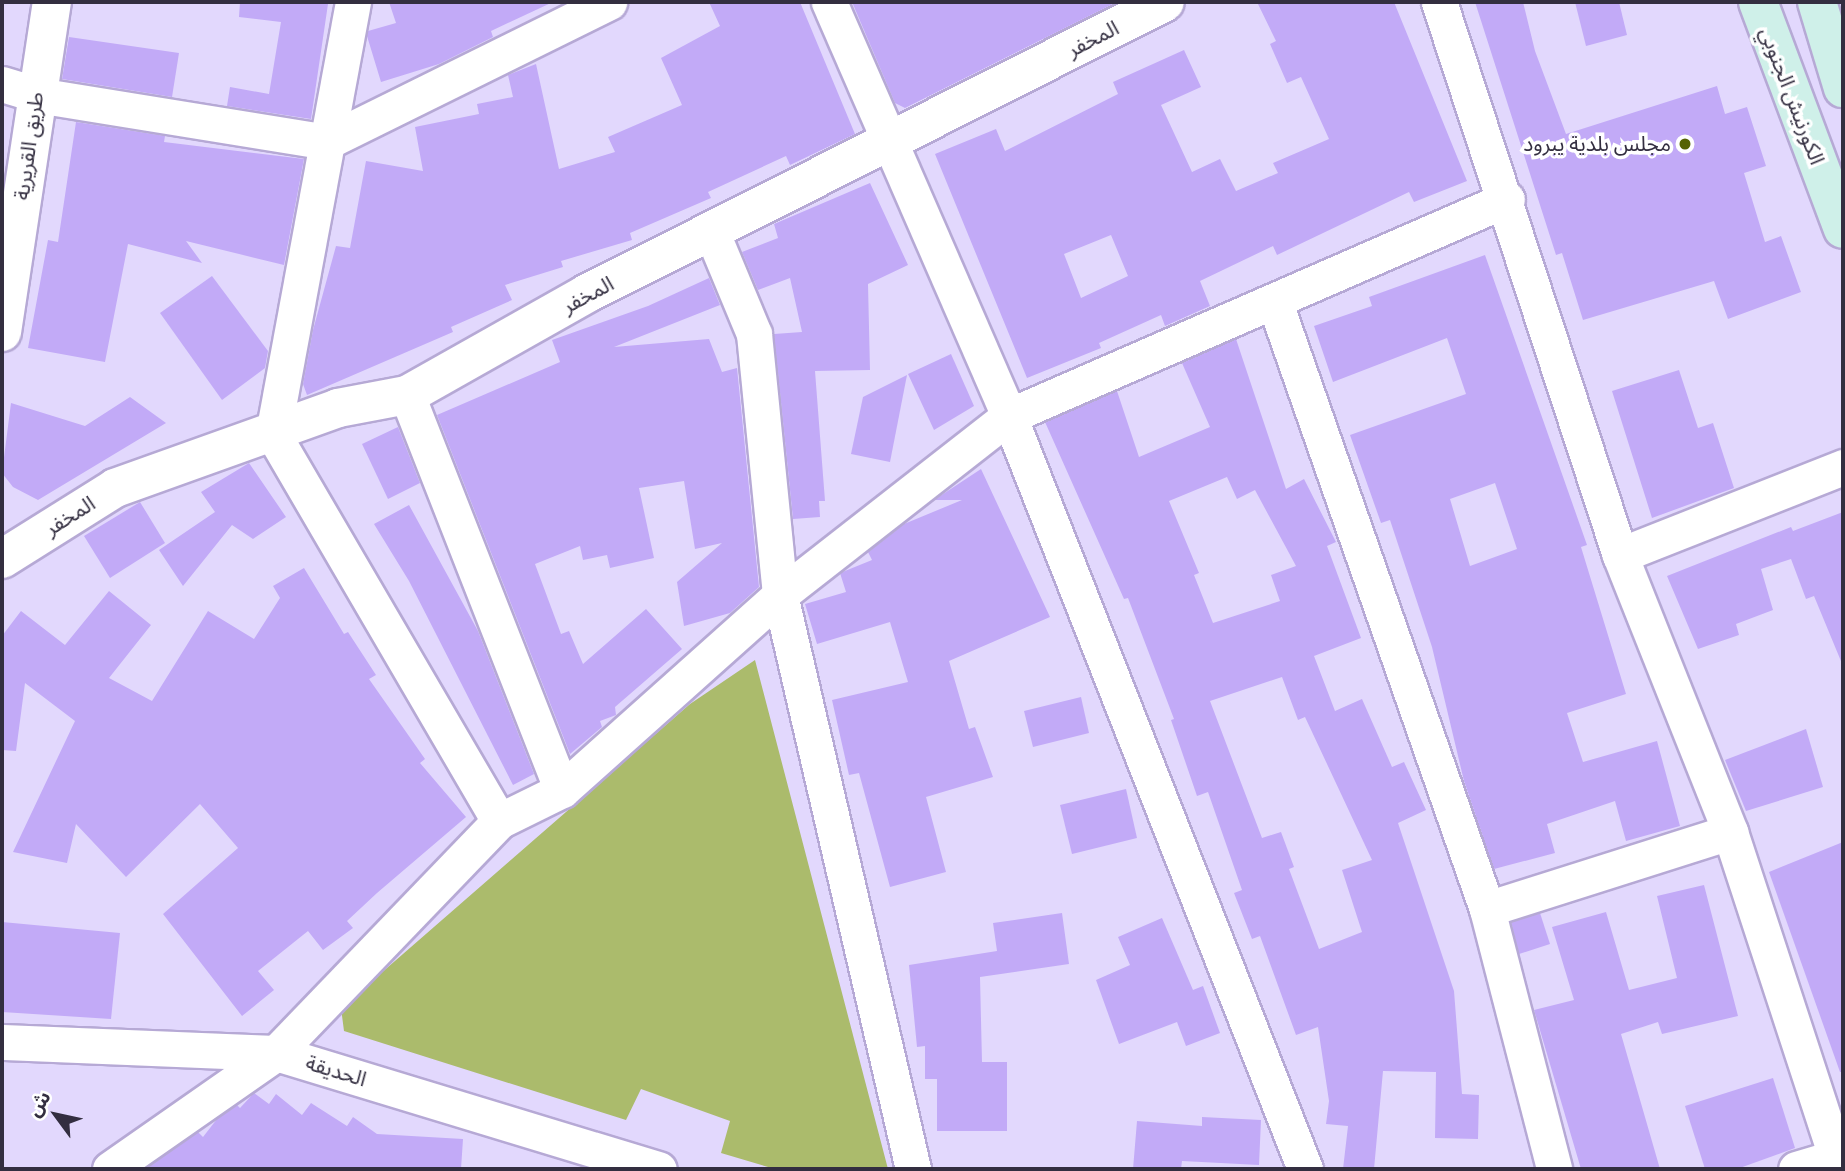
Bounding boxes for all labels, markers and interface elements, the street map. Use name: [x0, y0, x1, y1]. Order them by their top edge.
street label: المخفر: [1063, 15, 1123, 63]
street label: الكورنيش الجنوبي: [1754, 24, 1830, 168]
street label: طريق القريرية: [9, 90, 49, 202]
place label: مجلس بلدية يبرود: [1523, 131, 1671, 157]
marker: مجلس بلدية يبرود: [1677, 136, 1693, 152]
street label: المخفر: [558, 271, 618, 319]
street label: المخفر: [40, 491, 100, 541]
street label: الحديقة: [303, 1050, 369, 1092]
north arrow: [21, 1080, 91, 1150]
text: ش: [20, 1086, 56, 1122]

